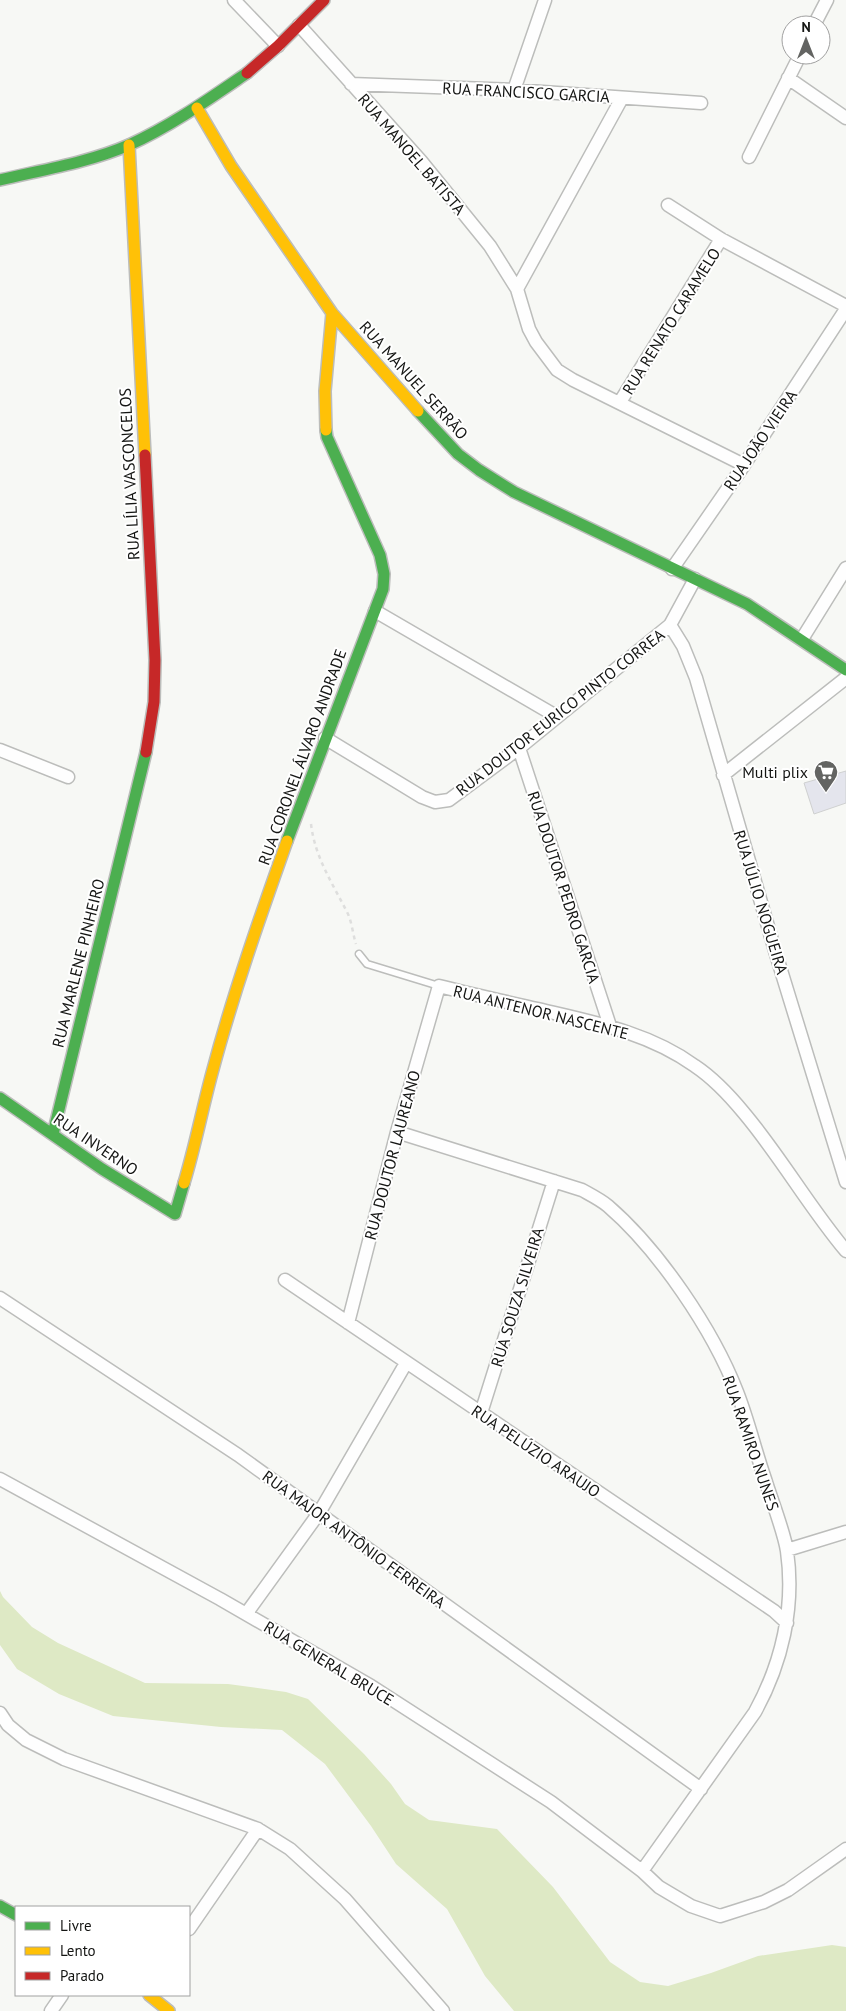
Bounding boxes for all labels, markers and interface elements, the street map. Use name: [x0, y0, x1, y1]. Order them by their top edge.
north arrow: [781, 15, 831, 65]
text: N: [801, 18, 811, 36]
street label: RUA FRANCISCO GARCIA: [442, 78, 611, 106]
street label: RUA MANOEL BATISTA: [354, 89, 470, 219]
street label: RUA RENATO CARAMELO: [618, 244, 724, 398]
street label: RUA MANUEL SERRÃO: [356, 317, 472, 443]
street label: RUA JOÃO VIEIRA: [719, 385, 801, 494]
street label: RUA LÍLIA VASCONCELOS: [115, 387, 143, 561]
street label: RUA DOUTOR EURICO PINTO CORREA: [452, 624, 669, 800]
street label: RUA CORONEL ÁLVARO ANDRADE: [254, 646, 350, 868]
supermarket icon: Multi plix: [813, 759, 839, 793]
place label: Multi plix: [742, 762, 808, 782]
street label: RUA DOUTOR PEDRO GARCIA: [523, 788, 605, 986]
street label: RUA JÚLIO NOGUEIRA: [730, 827, 793, 977]
street label: RUA MARLENE PINHEIRO: [47, 877, 109, 1049]
street label: RUA ANTENOR NASCENTE: [451, 981, 631, 1043]
street label: RUA DOUTOR LAUREANO: [360, 1068, 424, 1242]
street label: RUA INVERNO: [50, 1109, 142, 1180]
street label: RUA SOUZA SILVEIRA: [486, 1224, 548, 1369]
street label: RUA RAMIRO NUNES: [718, 1373, 784, 1513]
street label: RUA PELÚZIO ARAUJO: [468, 1400, 604, 1502]
street label: RUA MAJOR ANTÔNIO FERREIRA: [259, 1466, 450, 1612]
street label: RUA GENERAL BRUCE: [260, 1616, 398, 1710]
legend: [15, 1906, 190, 1996]
text: Livre: [60, 1916, 92, 1935]
text: Lento: [60, 1941, 96, 1960]
text: Parado: [60, 1966, 104, 1985]

